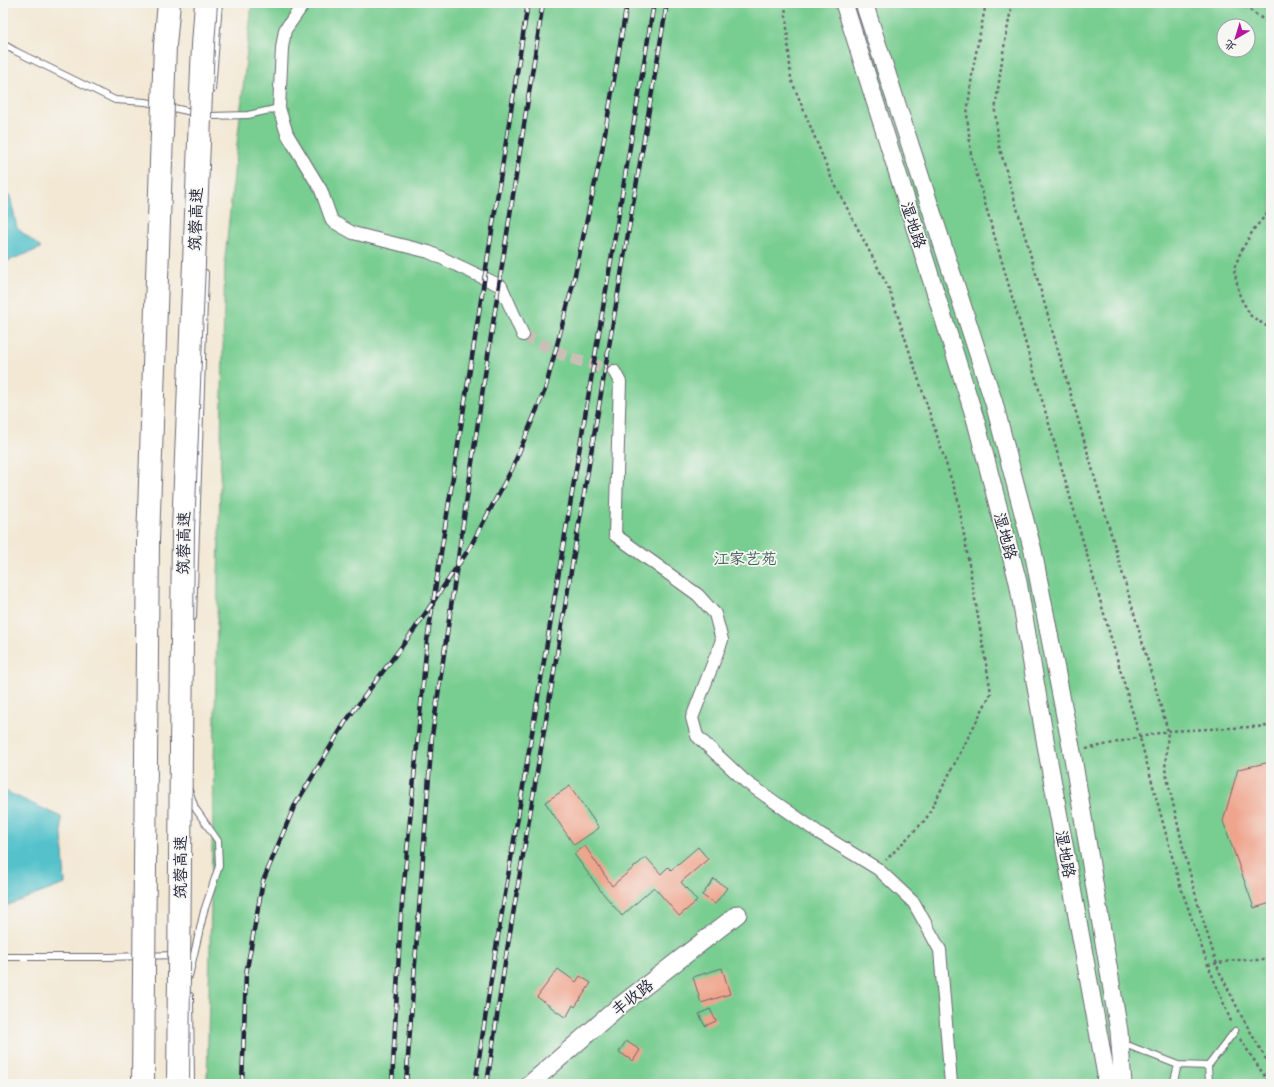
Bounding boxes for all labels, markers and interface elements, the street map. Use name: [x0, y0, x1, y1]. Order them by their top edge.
north arrow: [1216, 18, 1256, 58]
text: 北: [1221, 35, 1240, 55]
street label: 筑蓉高速: [184, 187, 210, 251]
street label: 湿地路: [893, 199, 931, 252]
street label: 湿地路: [986, 510, 1022, 563]
street label: 筑蓉高速: [172, 511, 198, 575]
park label: 江家艺苑: [713, 548, 777, 572]
street label: 湿地路: [1048, 829, 1080, 880]
street label: 筑蓉高速: [170, 835, 194, 899]
street label: 丰收路: [607, 974, 660, 1023]

